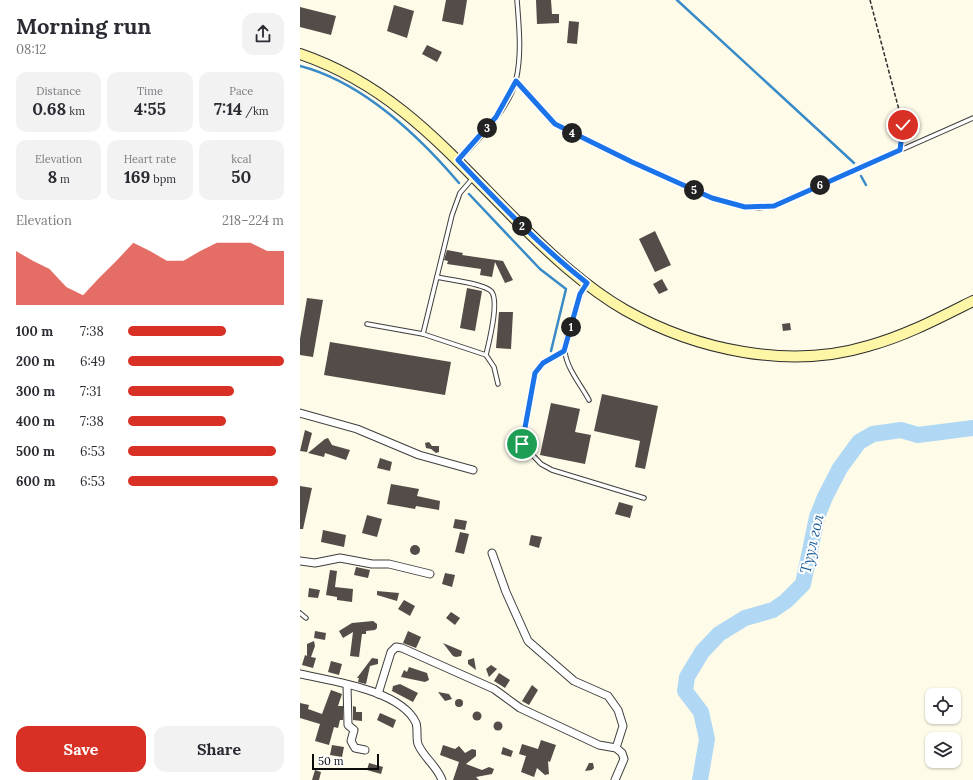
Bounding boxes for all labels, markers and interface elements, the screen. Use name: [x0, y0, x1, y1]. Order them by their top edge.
text: Morning run: [16, 12, 151, 40]
button: share: [242, 13, 284, 55]
text: 08:12: [16, 41, 46, 58]
text: Distance: [36, 84, 81, 98]
text: Time: [137, 84, 163, 98]
text: Pace: [229, 84, 253, 98]
text: 0.68: [32, 98, 66, 120]
text: 4:55: [134, 98, 166, 120]
text: 7:14: [214, 98, 242, 120]
text: km: [66, 104, 85, 118]
text: /km: [242, 104, 269, 118]
pin: [886, 108, 920, 142]
icon: check: [892, 114, 914, 136]
pin: 3: [477, 118, 497, 138]
text: 3: [484, 121, 490, 135]
pin: 4: [562, 123, 582, 143]
text: 4: [569, 126, 575, 140]
text: Elevation: [35, 152, 82, 166]
text: Heart rate: [124, 152, 176, 166]
text: kcal: [231, 152, 251, 166]
text: 8: [47, 166, 57, 188]
text: 169: [124, 166, 150, 188]
text: 50: [231, 166, 251, 188]
text: m: [57, 172, 70, 186]
text: bpm: [150, 172, 176, 186]
pin: 6: [810, 175, 830, 195]
text: 6: [817, 178, 823, 192]
pin: 5: [684, 180, 704, 200]
text: 5: [691, 183, 697, 197]
text: Elevation: [16, 212, 72, 229]
text: 218–224 m: [222, 212, 284, 229]
pin: 2: [512, 216, 532, 236]
text: 2: [519, 219, 525, 233]
pin: 1: [561, 317, 581, 337]
text: 1: [569, 320, 573, 334]
text: 100 m: [16, 323, 53, 340]
text: 7:38: [80, 323, 104, 340]
text: 200 m: [16, 353, 55, 370]
text: 6:49: [80, 353, 105, 370]
text: 300 m: [16, 383, 55, 400]
text: 7:31: [80, 383, 101, 400]
text: 400 m: [16, 413, 55, 430]
text: 7:38: [80, 413, 104, 430]
pin: [505, 427, 539, 461]
icon: arrive: [511, 433, 533, 455]
text: 500 m: [16, 443, 55, 460]
text: 6:53: [80, 443, 105, 460]
text: 600 m: [16, 473, 55, 490]
text: 6:53: [80, 473, 105, 490]
water label: Туул гол: [795, 512, 828, 575]
map controls: [925, 688, 961, 768]
button: locate: [925, 688, 961, 724]
button: Save: [16, 726, 146, 772]
button: Share: [154, 726, 284, 772]
button: layers: [925, 732, 961, 768]
scale bar: [312, 752, 379, 771]
text: 50 m: [318, 754, 344, 768]

